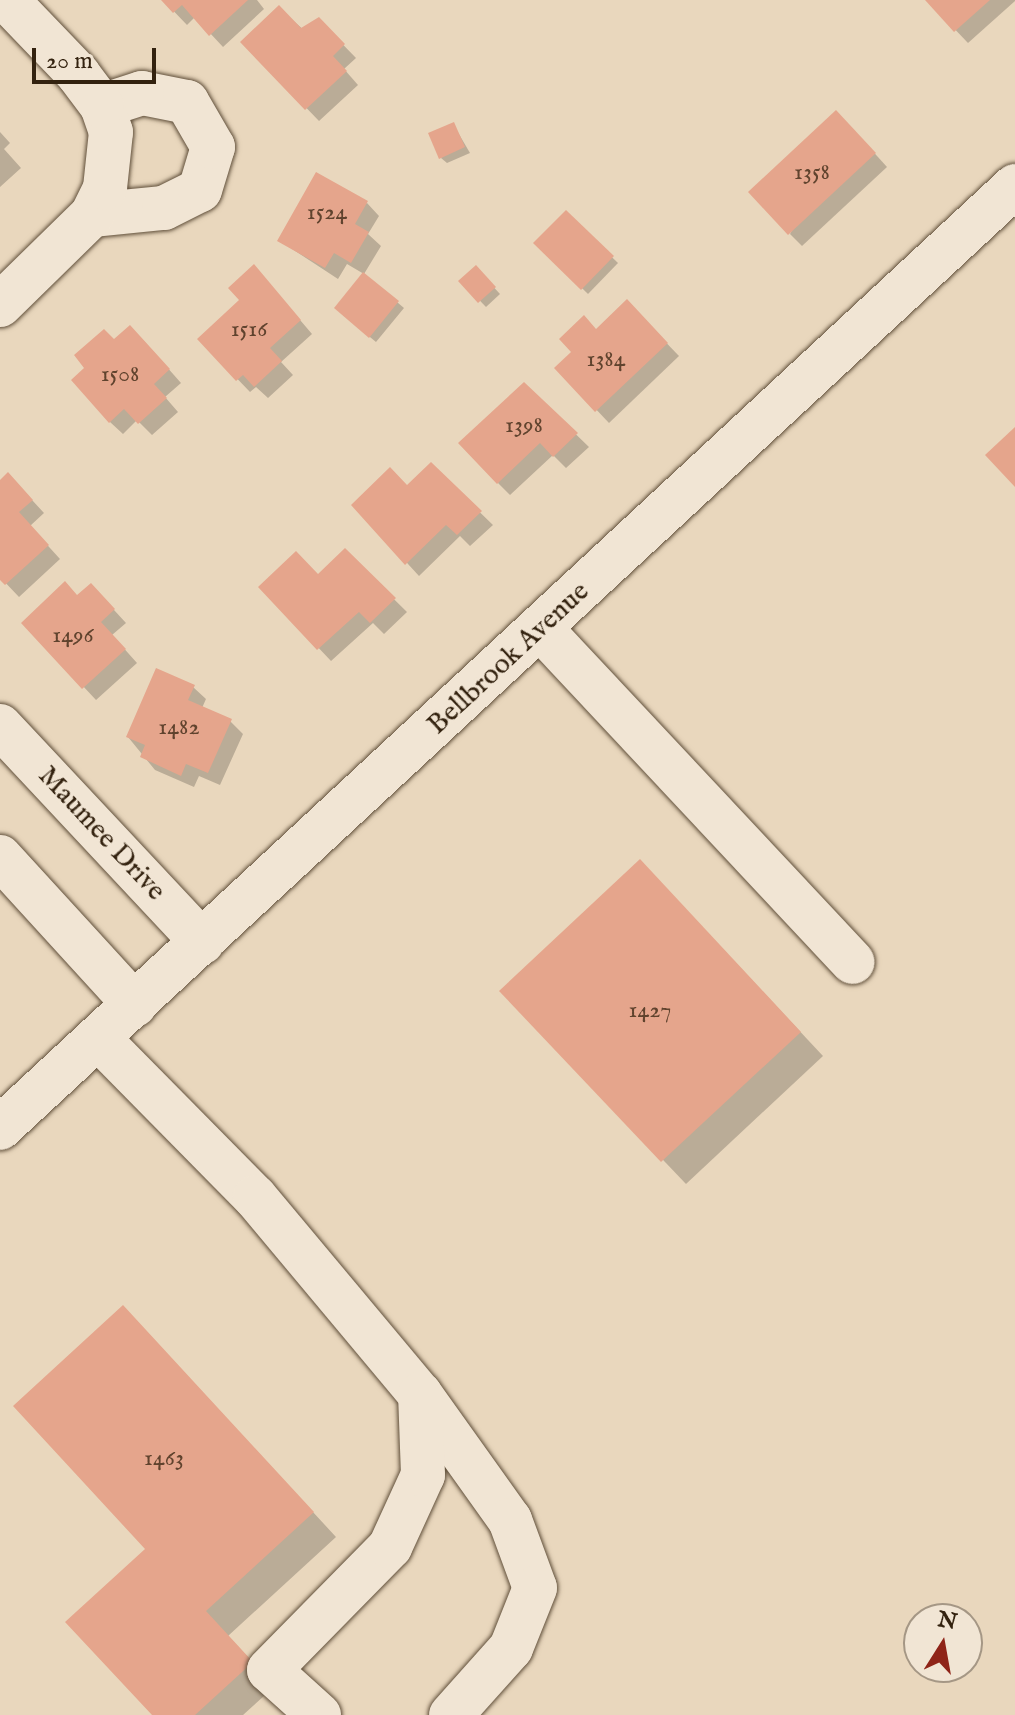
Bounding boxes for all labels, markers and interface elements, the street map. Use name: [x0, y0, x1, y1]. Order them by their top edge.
scale bar: [36, 32, 160, 82]
text: 20 m: [46, 46, 93, 77]
house number: 1358: [794, 159, 830, 187]
house number: 1524: [307, 199, 347, 227]
house number: 1516: [231, 316, 267, 344]
house number: 1384: [586, 346, 626, 374]
house number: 1508: [101, 361, 139, 389]
house number: 1398: [505, 412, 543, 440]
street label: Bellbrook Avenue: [421, 576, 597, 742]
house number: 1496: [52, 622, 94, 650]
house number: 1482: [158, 714, 200, 742]
street label: Maumee Drive: [30, 760, 172, 908]
house number: 1427: [629, 997, 671, 1025]
house number: 1463: [144, 1445, 184, 1473]
north arrow: [903, 1603, 983, 1683]
text: N: [935, 1606, 959, 1637]

